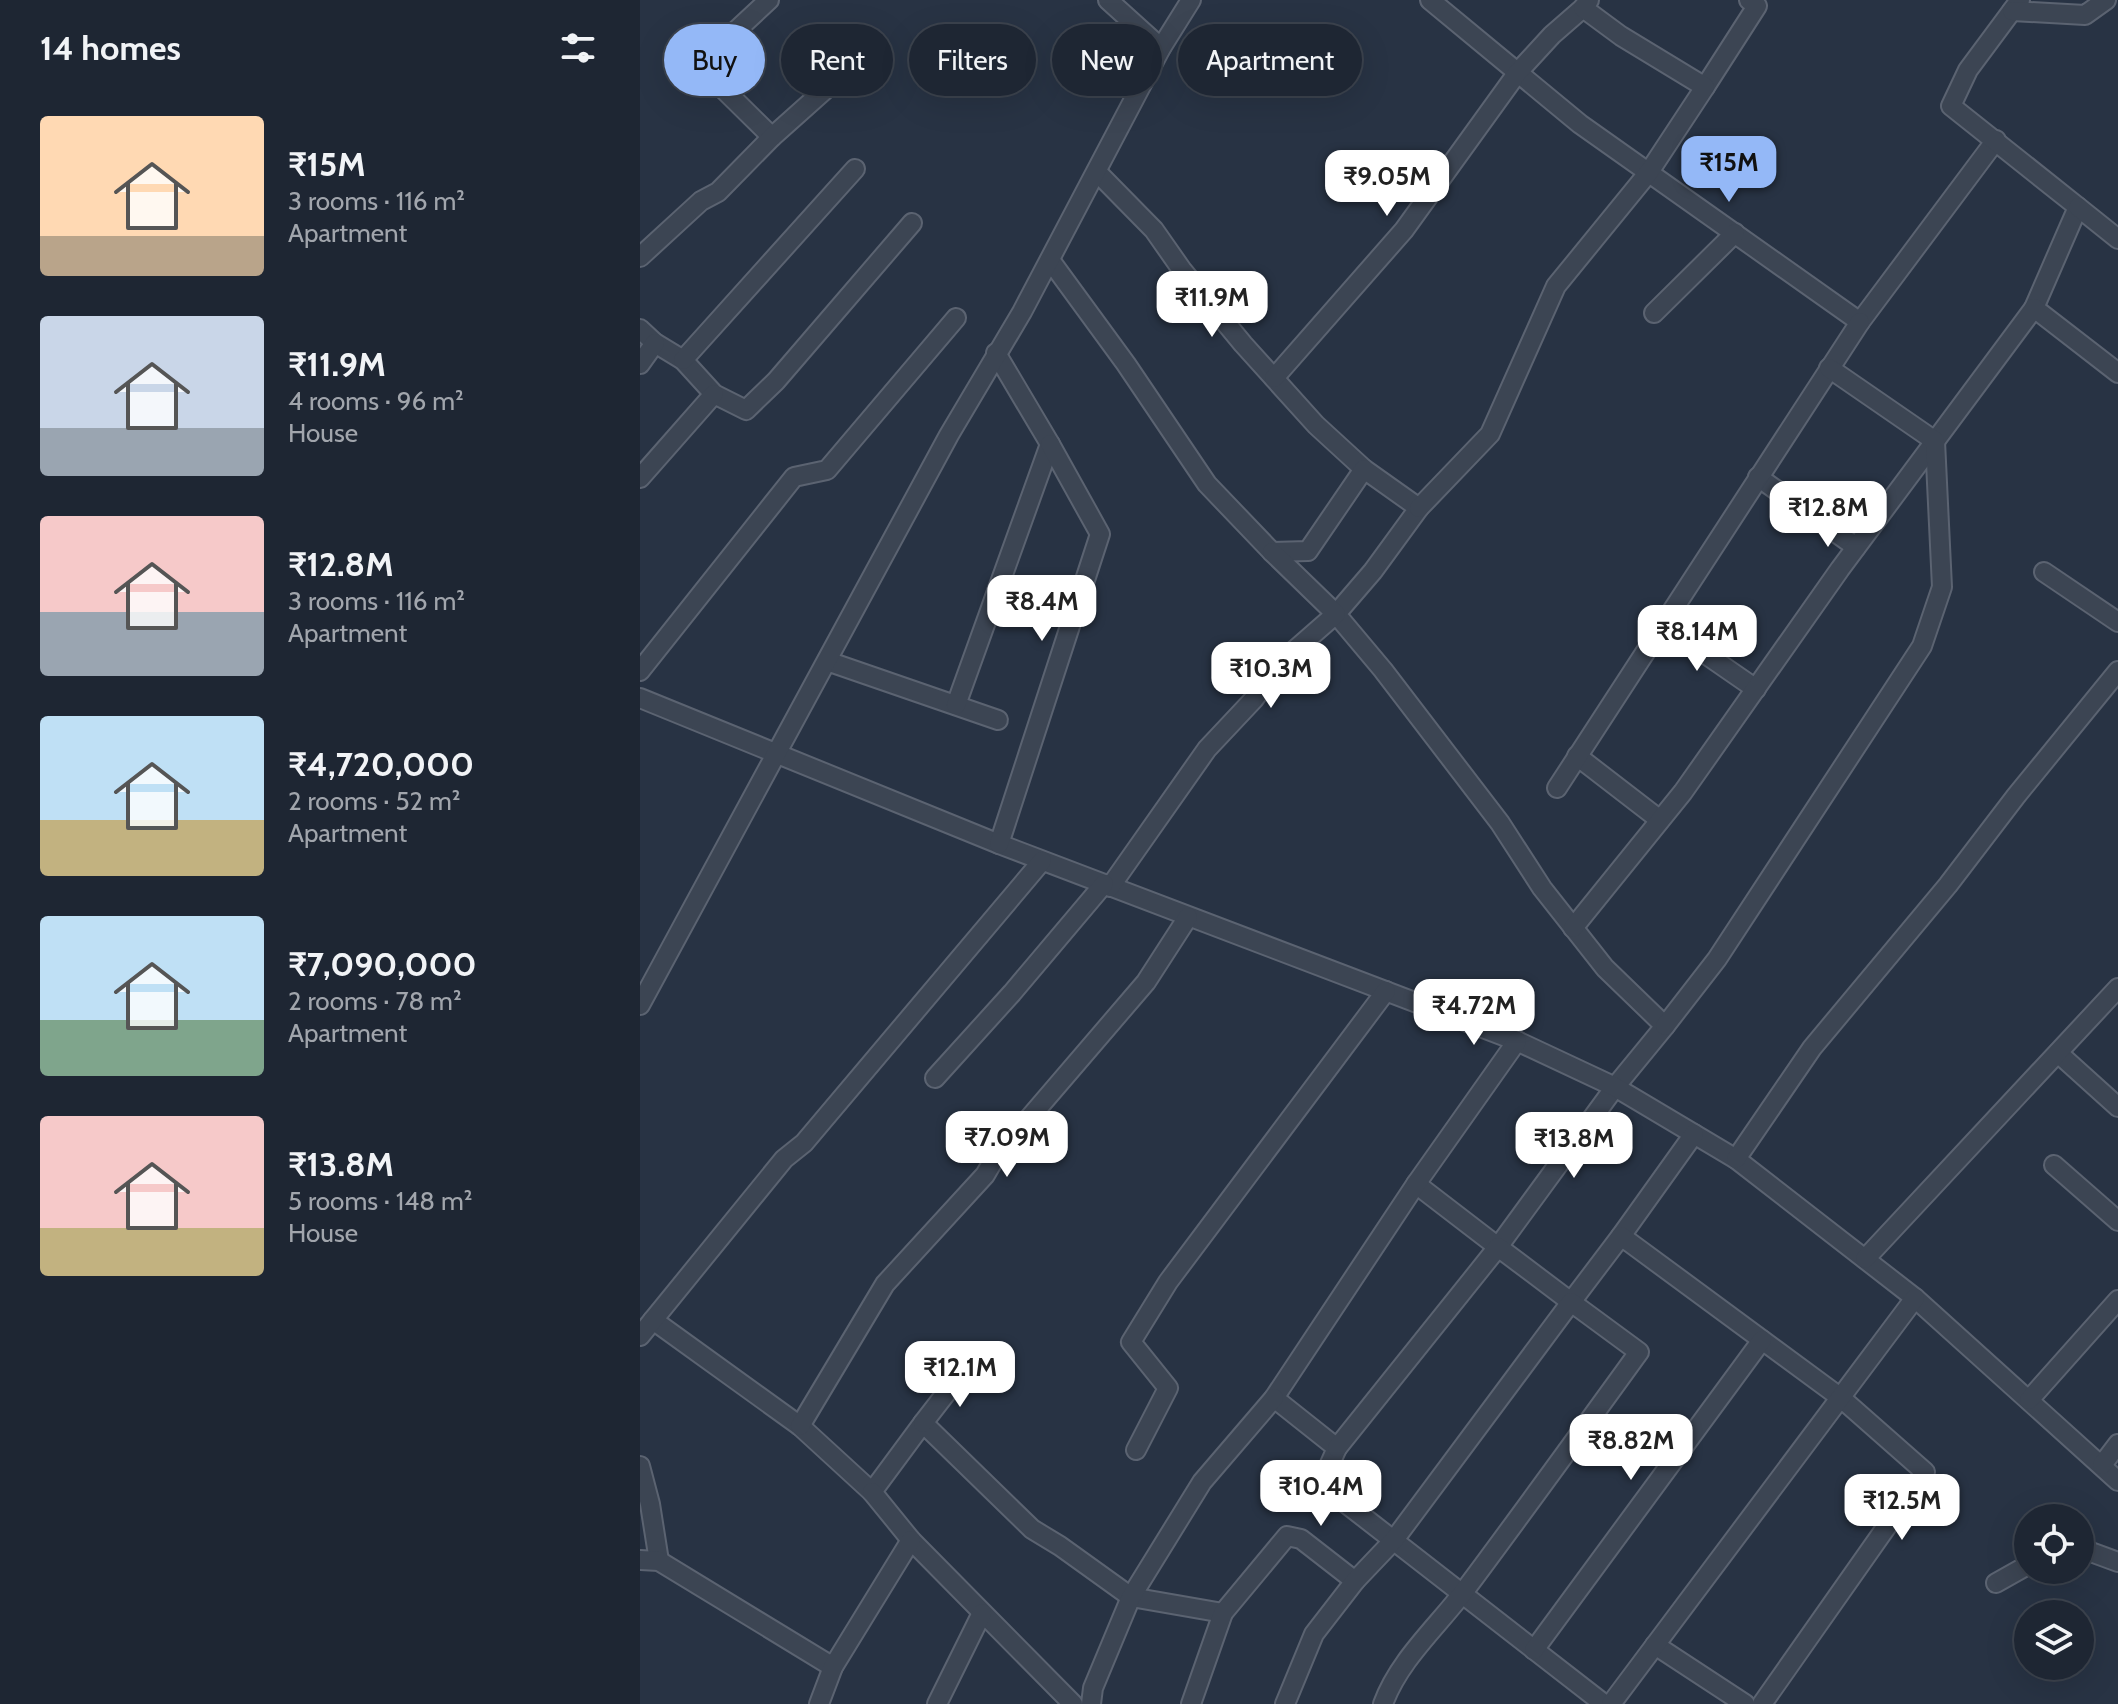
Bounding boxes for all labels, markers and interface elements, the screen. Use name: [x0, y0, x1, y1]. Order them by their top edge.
chip: Buy: [664, 24, 765, 96]
chip: Rent: [781, 24, 893, 96]
chip: Filters: [909, 24, 1036, 96]
chip: New: [1052, 24, 1162, 96]
chip: Apartment: [1178, 24, 1362, 96]
icon: filters: [556, 26, 600, 70]
text: 14 homes: [40, 27, 181, 69]
pin: ₹15M: [1682, 136, 1776, 204]
text: ₹15M: [288, 143, 366, 185]
text: ₹15M: [1699, 146, 1759, 178]
icon: home: [104, 148, 200, 244]
pin: ₹9.05M: [1322, 150, 1452, 218]
text: ₹9.05M: [1343, 160, 1431, 192]
text: 3 rooms · 116 m²: [288, 185, 465, 217]
text: Apartment: [288, 217, 407, 249]
pin: ₹11.9M: [1147, 271, 1277, 339]
text: ₹11.9M: [1175, 281, 1249, 313]
text: ₹11.9M: [288, 343, 386, 385]
icon: home: [104, 348, 200, 444]
text: 4 rooms · 96 m²: [288, 385, 464, 417]
text: House: [288, 417, 358, 449]
pin: ₹12.8M: [1763, 481, 1893, 549]
text: ₹12.8M: [1788, 491, 1868, 523]
text: ₹12.8M: [288, 543, 393, 585]
icon: home: [104, 548, 200, 644]
pin: ₹8.4M: [986, 575, 1098, 643]
text: 3 rooms · 116 m²: [288, 585, 465, 617]
text: ₹8.4M: [1005, 585, 1079, 617]
pin: ₹8.14M: [1632, 605, 1762, 673]
text: ₹8.14M: [1656, 615, 1738, 647]
text: Apartment: [288, 617, 407, 649]
pin: ₹10.3M: [1206, 642, 1336, 710]
text: ₹10.3M: [1229, 652, 1313, 684]
text: ₹4,720,000: [288, 743, 474, 785]
icon: home: [104, 748, 200, 844]
text: 2 rooms · 52 m²: [288, 785, 460, 817]
text: Apartment: [288, 817, 407, 849]
text: ₹7,090,000: [288, 943, 477, 985]
icon: home: [104, 948, 200, 1044]
pin: ₹4.72M: [1409, 979, 1539, 1047]
text: 2 rooms · 78 m²: [288, 985, 462, 1017]
text: ₹4.72M: [1432, 989, 1516, 1021]
text: Apartment: [288, 1017, 407, 1049]
pin: ₹7.09M: [942, 1111, 1072, 1179]
pin: ₹13.8M: [1509, 1112, 1639, 1180]
text: ₹7.09M: [964, 1121, 1050, 1153]
text: ₹13.8M: [1534, 1122, 1614, 1154]
text: ₹13.8M: [288, 1143, 394, 1185]
icon: home: [104, 1148, 200, 1244]
text: 5 rooms · 148 m²: [288, 1185, 472, 1217]
text: House: [288, 1217, 358, 1249]
pin: ₹12.1M: [895, 1341, 1025, 1409]
text: ₹12.1M: [923, 1351, 997, 1383]
pin: ₹8.82M: [1566, 1414, 1696, 1482]
text: ₹8.82M: [1588, 1424, 1674, 1456]
pin: ₹10.4M: [1256, 1460, 1386, 1528]
text: ₹10.4M: [1278, 1470, 1364, 1502]
pin: ₹12.5M: [1837, 1474, 1967, 1542]
text: ₹12.5M: [1863, 1484, 1941, 1516]
map controls: [2014, 1504, 2094, 1680]
button: locate: [2014, 1504, 2094, 1584]
button: layers: [2014, 1600, 2094, 1680]

